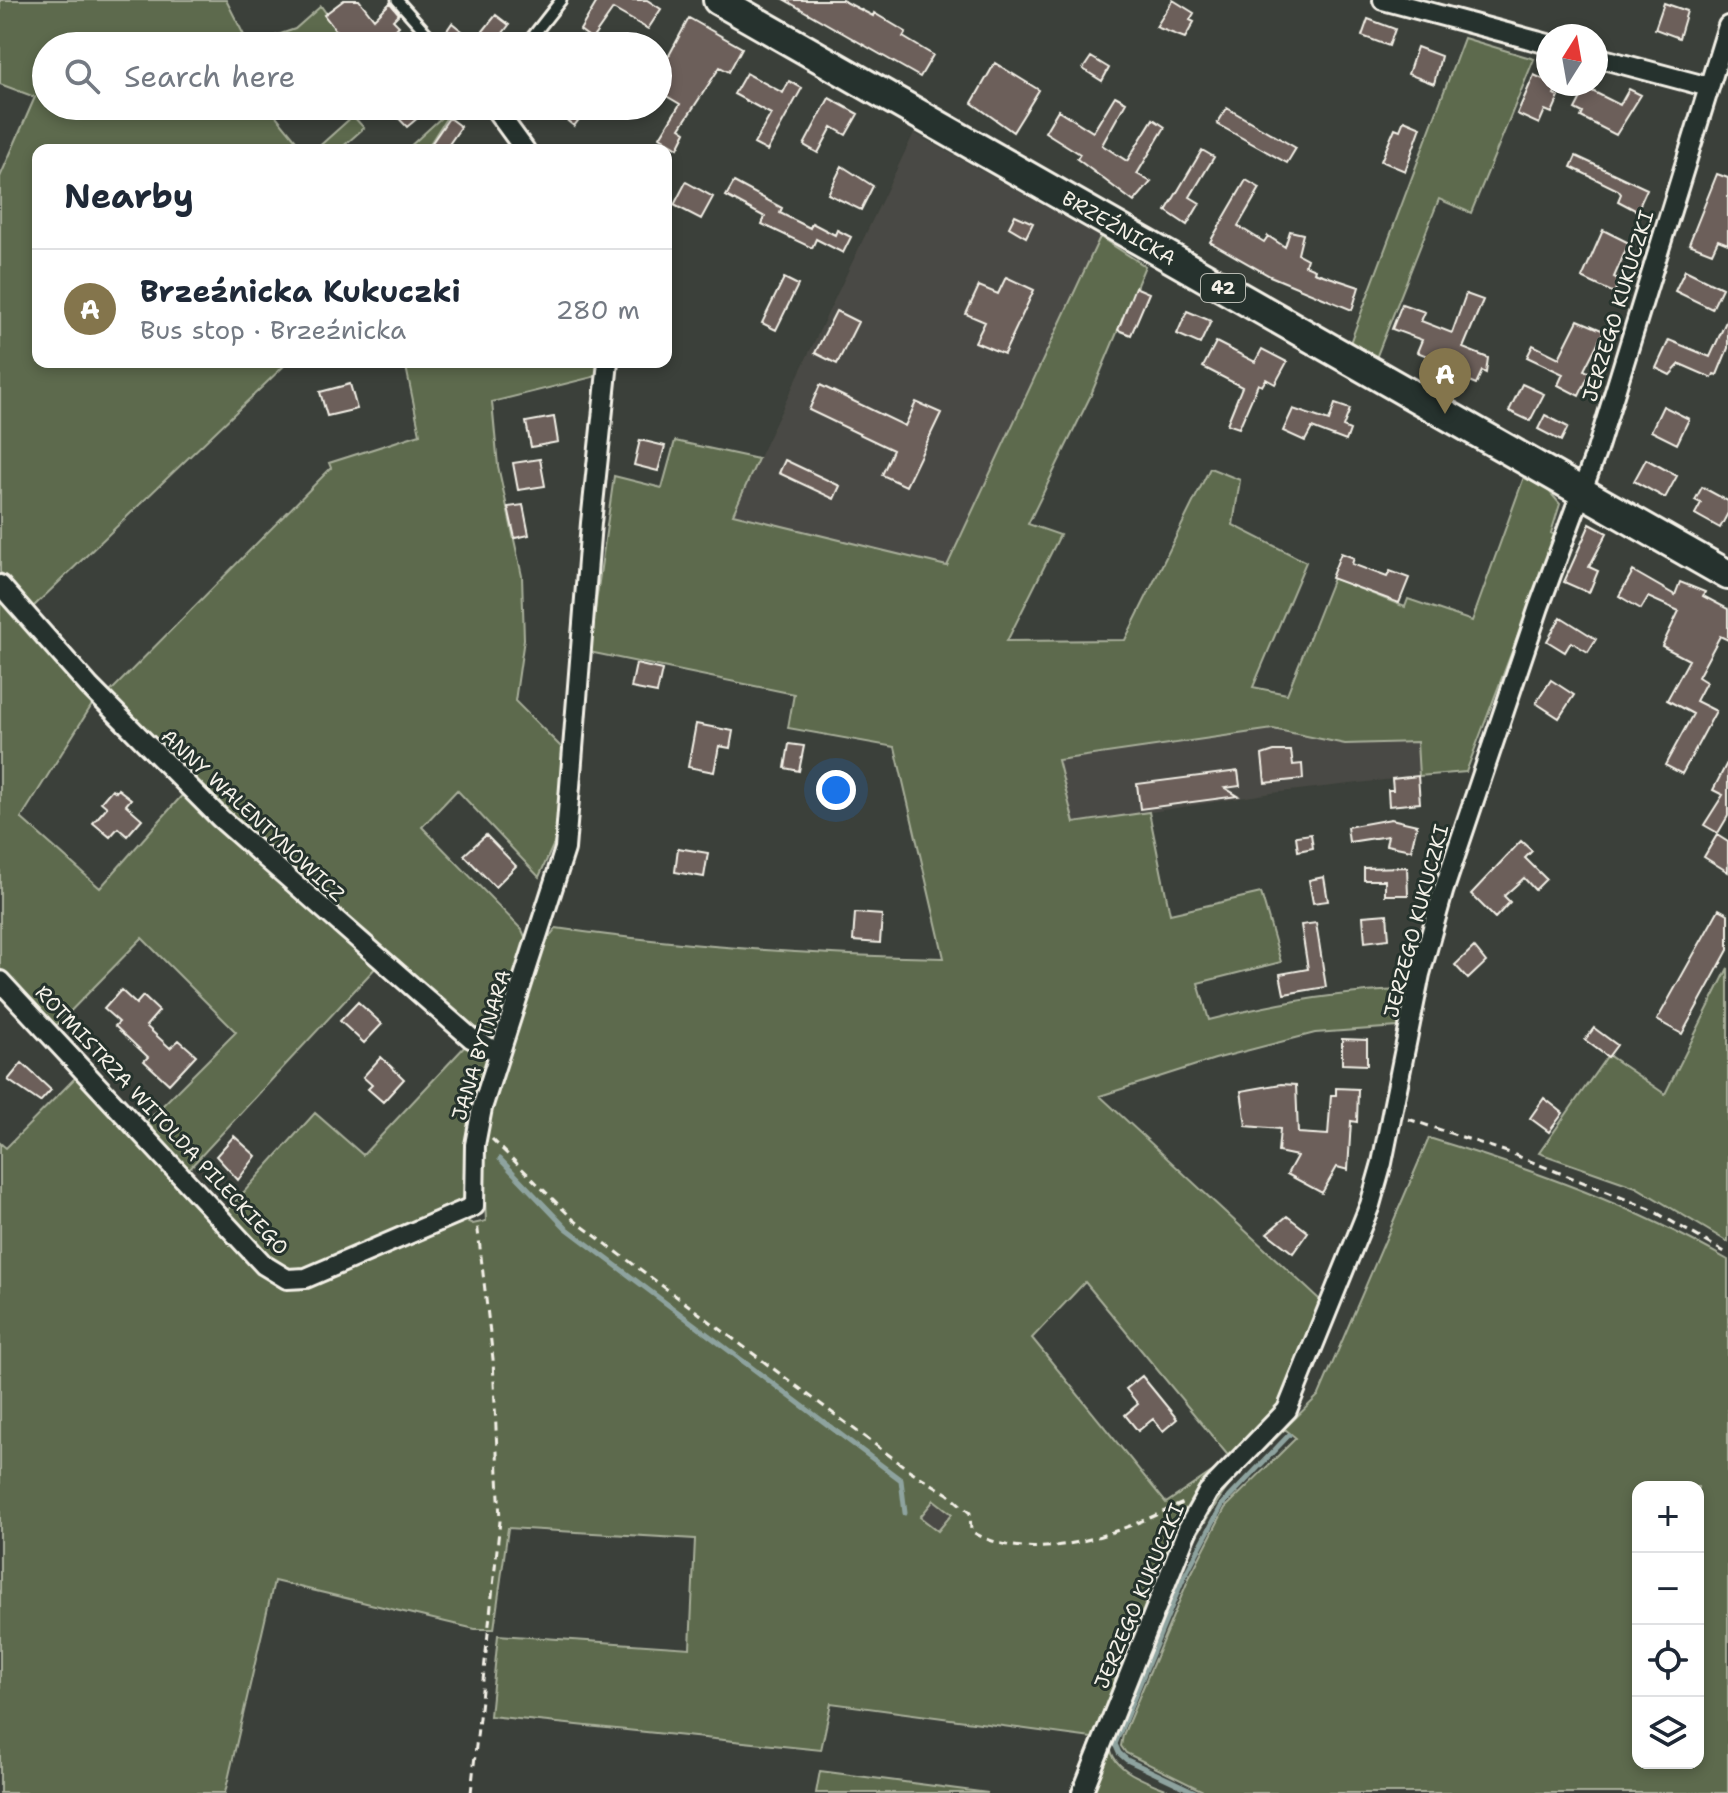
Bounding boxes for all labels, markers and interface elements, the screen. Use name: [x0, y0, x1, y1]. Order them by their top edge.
north arrow: [1536, 24, 1608, 96]
search box: [32, 32, 672, 120]
icon: search: [60, 54, 104, 98]
text: Search here: [124, 56, 295, 97]
text: Nearby: [64, 173, 194, 219]
street label: BRZEŹNICKA: [1057, 185, 1181, 271]
street label: JERZEGO KUKUCZKI: [1576, 207, 1660, 405]
text: Brzeźnicka Kukuczki: [140, 271, 461, 312]
road number: 42: [1201, 274, 1245, 302]
text: A: [80, 292, 100, 327]
text: 280 m: [555, 292, 640, 327]
text: Bus stop · Brzeźnicka: [140, 312, 406, 347]
pin: A: [1419, 348, 1471, 414]
street label: ANNY WALENTYNOWICZ: [156, 723, 350, 907]
your location: [816, 770, 856, 810]
street label: JERZEGO KUKUCZKI: [1378, 822, 1454, 1020]
street label: JANA BYTNARA: [446, 967, 516, 1123]
street label: ROTMISTRZA WITOLDA PILECKIEGO: [30, 980, 294, 1260]
map controls: [1632, 1481, 1704, 1769]
button: +: [1632, 1481, 1704, 1553]
street label: JERZEGO KUKUCZKI: [1088, 1499, 1190, 1693]
button: −: [1632, 1553, 1704, 1625]
button: locate: [1632, 1625, 1704, 1697]
button: layers: [1632, 1697, 1704, 1769]

